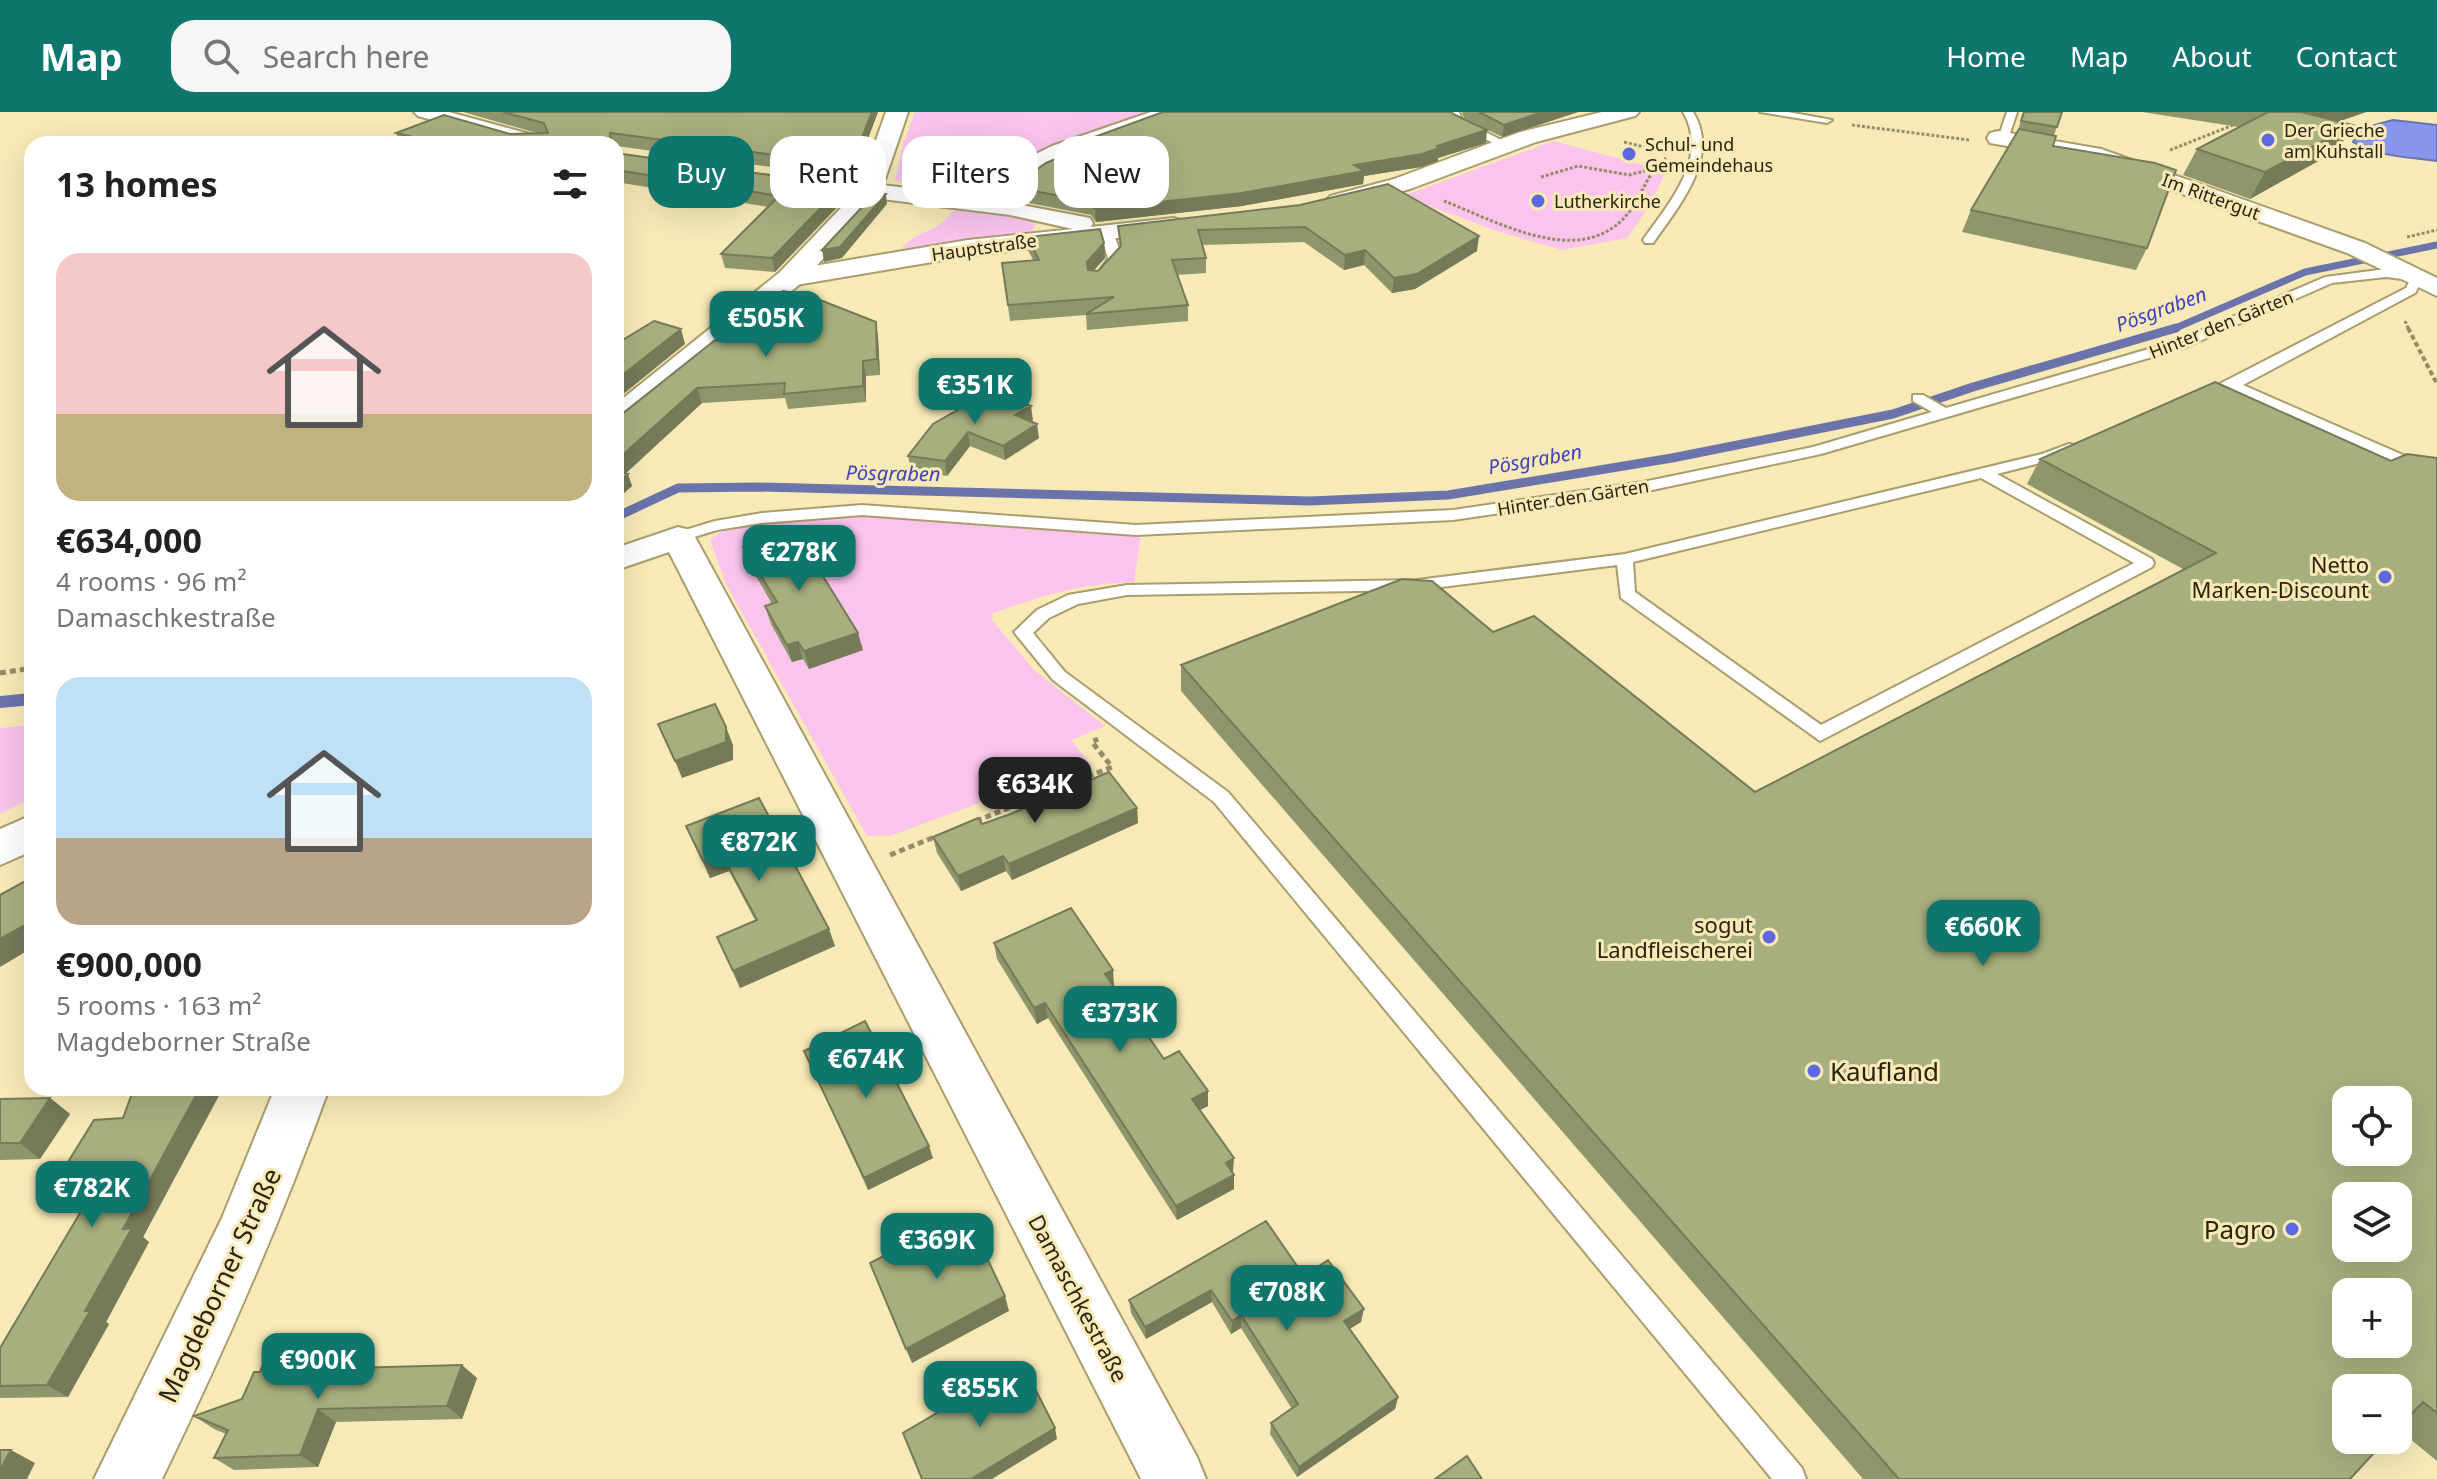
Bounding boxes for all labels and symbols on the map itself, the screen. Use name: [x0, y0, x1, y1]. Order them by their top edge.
place label: Der Grieche am Kuhstall: [2284, 118, 2385, 163]
marker: Der Grieche am Kuhstall: [2259, 131, 2277, 149]
place label: Schul- und Gemeindehaus: [1645, 132, 1773, 177]
marker: Schul- und Gemeindehaus: [1620, 145, 1638, 163]
street label: Im Rittergut: [2159, 167, 2264, 225]
place label: Lutherkirche: [1554, 189, 1661, 213]
marker: Lutherkirche: [1529, 192, 1547, 210]
street label: Hauptstraße: [930, 228, 1038, 266]
water label: Pösgraben: [2112, 280, 2210, 338]
street label: Hinter den Gärten: [2145, 284, 2297, 364]
pin: €505K: [710, 291, 822, 359]
pin: €351K: [919, 358, 1031, 426]
water label: Pösgraben: [1486, 437, 1584, 481]
water label: Pösgraben: [845, 459, 941, 487]
street label: Hinter den Gärten: [1495, 473, 1651, 521]
pin: €278K: [743, 525, 855, 593]
place label: Netto Marken-Discount: [2192, 549, 2369, 604]
marker: Netto Marken-Discount: [2376, 568, 2394, 586]
pin: €634K: [979, 757, 1091, 825]
pin: €872K: [703, 815, 815, 883]
pin: €660K: [1927, 900, 2039, 968]
place label: sogut Landfleischerei: [1597, 909, 1753, 964]
marker: sogut Landfleischerei: [1760, 928, 1778, 946]
pin: €373K: [1064, 986, 1176, 1054]
pin: €674K: [810, 1032, 922, 1100]
place label: Kaufland: [1830, 1053, 1939, 1089]
marker: Kaufland: [1805, 1062, 1823, 1080]
pin: €782K: [36, 1161, 148, 1229]
street label: Magdeborner Straße: [149, 1162, 289, 1408]
street label: Damaschkestraße: [1022, 1209, 1136, 1387]
place label: Pagro: [2204, 1211, 2276, 1247]
pin: €369K: [881, 1213, 993, 1281]
marker: Pagro: [2283, 1220, 2301, 1238]
pin: €708K: [1231, 1265, 1343, 1333]
pin: €900K: [262, 1333, 374, 1401]
pin: €855K: [924, 1361, 1036, 1429]

